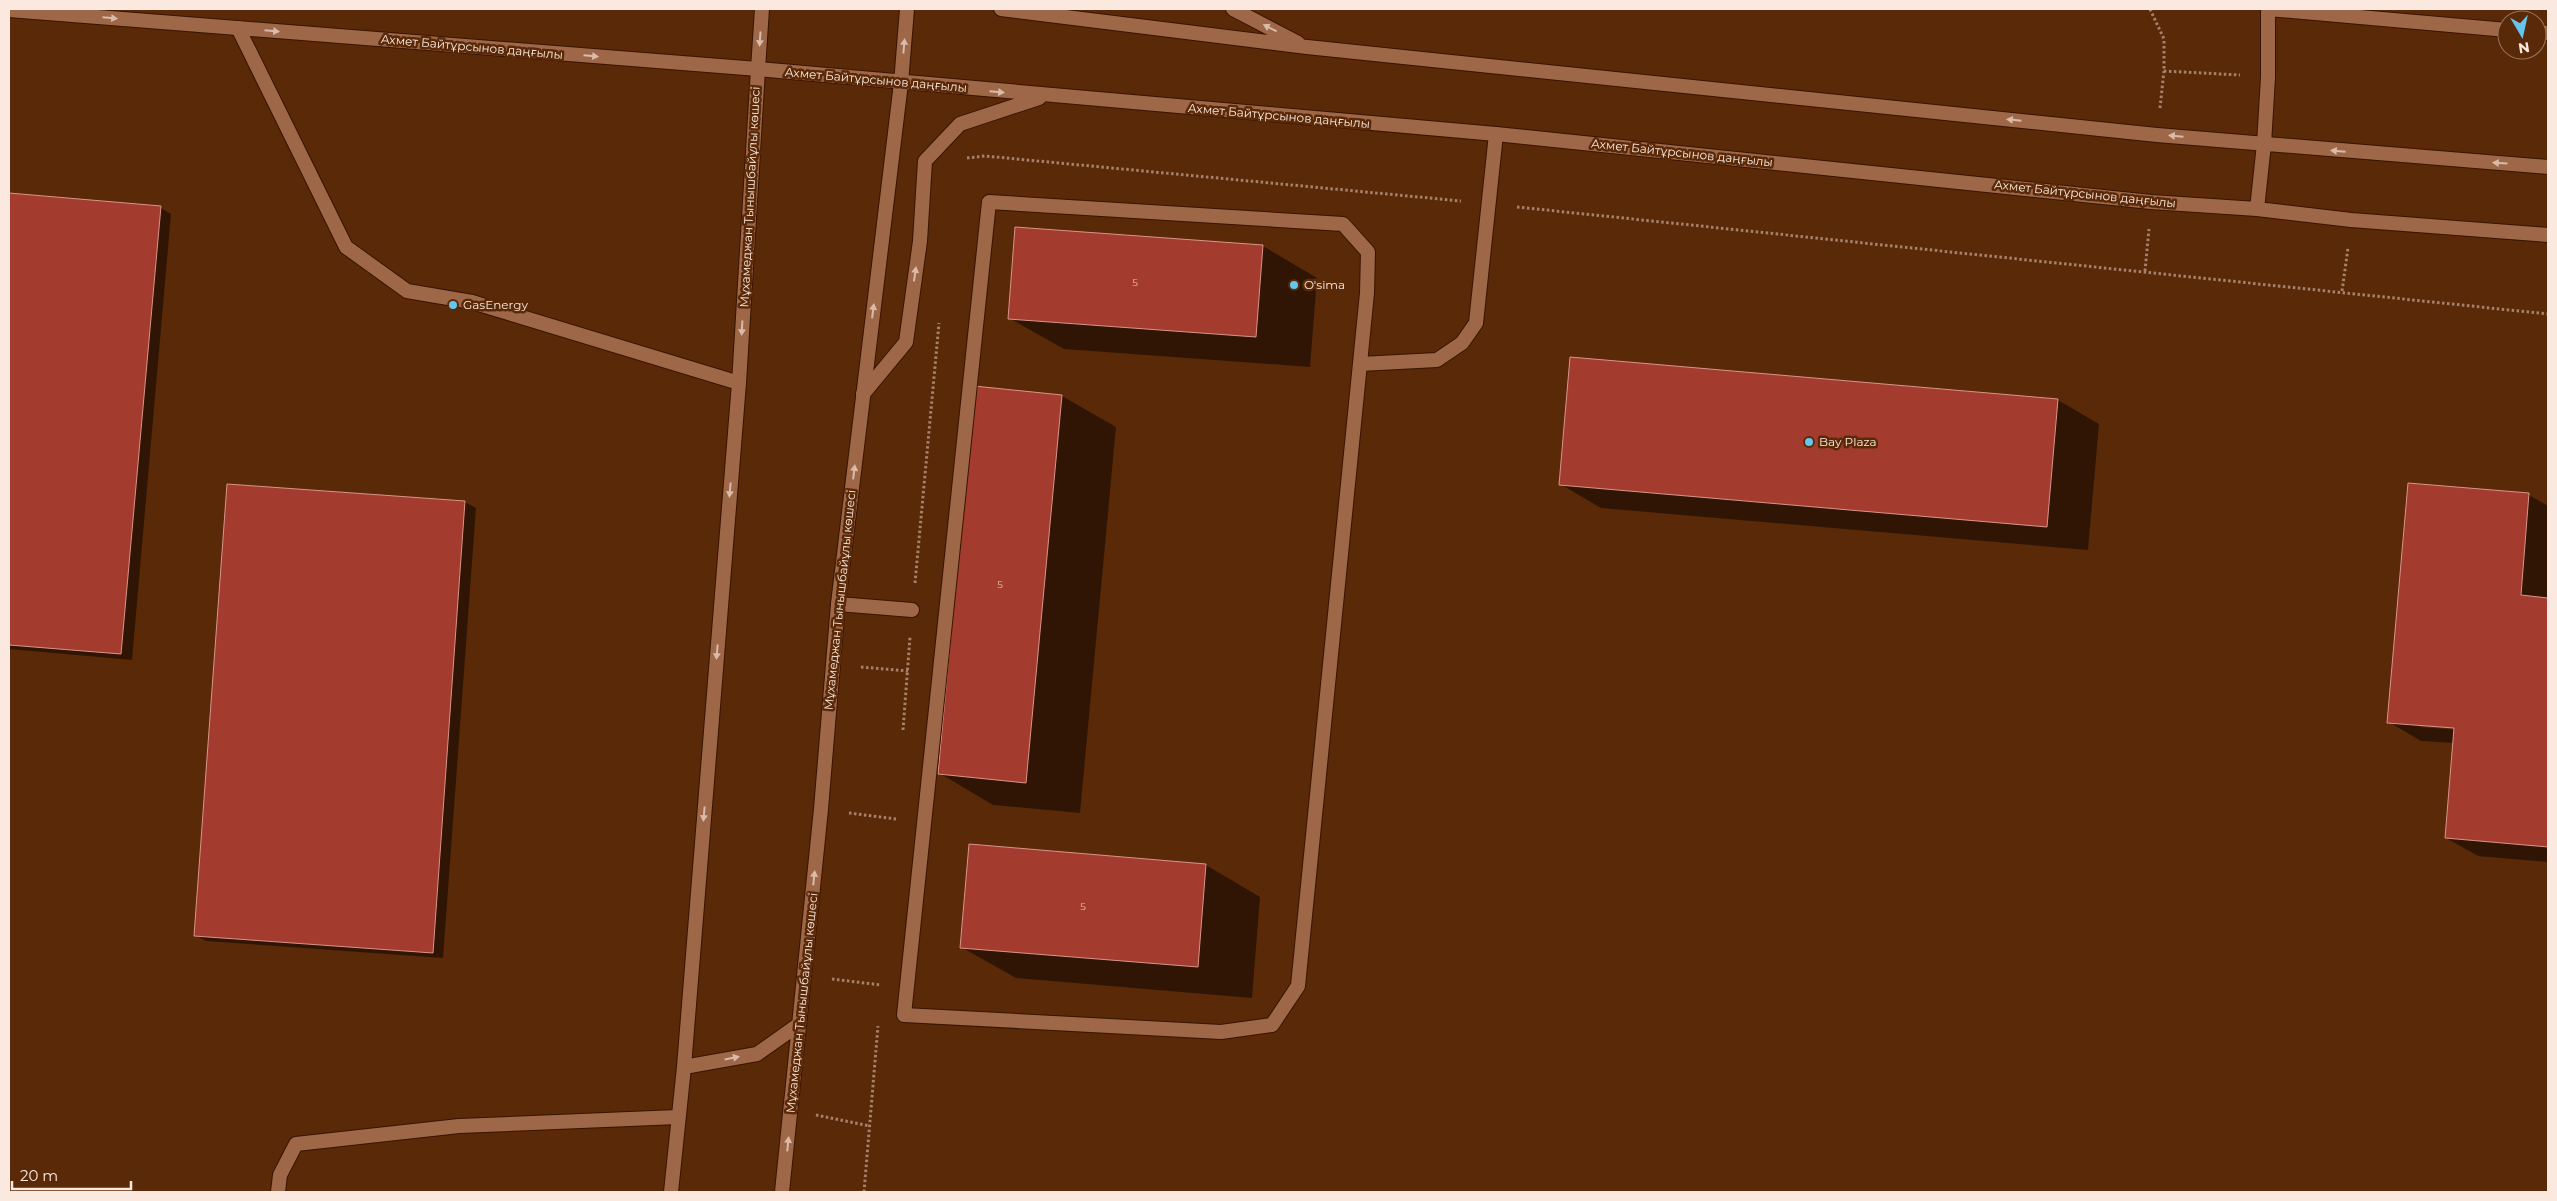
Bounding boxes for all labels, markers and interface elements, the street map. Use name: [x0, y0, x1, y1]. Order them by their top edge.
north arrow: [2497, 10, 2547, 60]
one-way arrow: [102, 15, 118, 23]
one-way arrow: [1263, 24, 1277, 32]
one-way arrow: [264, 27, 280, 35]
street label: Ахмет Байтұрсынов даңғылы: [380, 31, 564, 62]
one-way arrow: [756, 31, 764, 47]
one-way arrow: [900, 38, 908, 54]
text: N: [2517, 38, 2531, 58]
one-way arrow: [583, 52, 599, 60]
street label: Ахмет Байтұрсынов даңғылы: [784, 64, 968, 95]
street label: Мұхамеджан Тынышбайұлы көшесі: [736, 86, 763, 308]
one-way arrow: [989, 88, 1005, 96]
street label: Ахмет Байтұрсынов даңғылы: [1187, 100, 1371, 131]
one-way arrow: [2006, 116, 2022, 124]
one-way arrow: [2167, 132, 2183, 140]
street label: Ахмет Байтұрсынов даңғылы: [1590, 135, 1774, 170]
one-way arrow: [2329, 146, 2345, 154]
one-way arrow: [2491, 159, 2507, 167]
street label: Ахмет Байтұрсынов даңғылы: [1993, 176, 2177, 211]
one-way arrow: [912, 266, 920, 282]
house number: 5: [1132, 276, 1138, 289]
place label: O'sima: [1304, 277, 1345, 292]
marker: O'sima: [1288, 279, 1300, 291]
place label: GasEnergy: [463, 297, 528, 312]
marker: GasEnergy: [447, 299, 459, 311]
one-way arrow: [869, 302, 877, 318]
one-way arrow: [737, 320, 745, 336]
place label: Bay Plaza: [1819, 434, 1877, 449]
marker: Bay Plaza: [1803, 436, 1815, 448]
one-way arrow: [850, 464, 858, 480]
one-way arrow: [726, 482, 734, 498]
street label: Мұхамеджан Тынышбайұлы көшесі: [820, 489, 859, 711]
house number: 5: [997, 578, 1003, 591]
one-way arrow: [713, 644, 721, 660]
one-way arrow: [700, 806, 708, 822]
one-way arrow: [810, 869, 818, 885]
street label: Мұхамеджан Тынышбайұлы көшесі: [782, 892, 821, 1114]
house number: 5: [1080, 900, 1086, 913]
one-way arrow: [725, 1054, 741, 1062]
one-way arrow: [784, 1135, 792, 1151]
scale bar: [12, 1158, 131, 1190]
text: 20 m: [20, 1166, 58, 1185]

